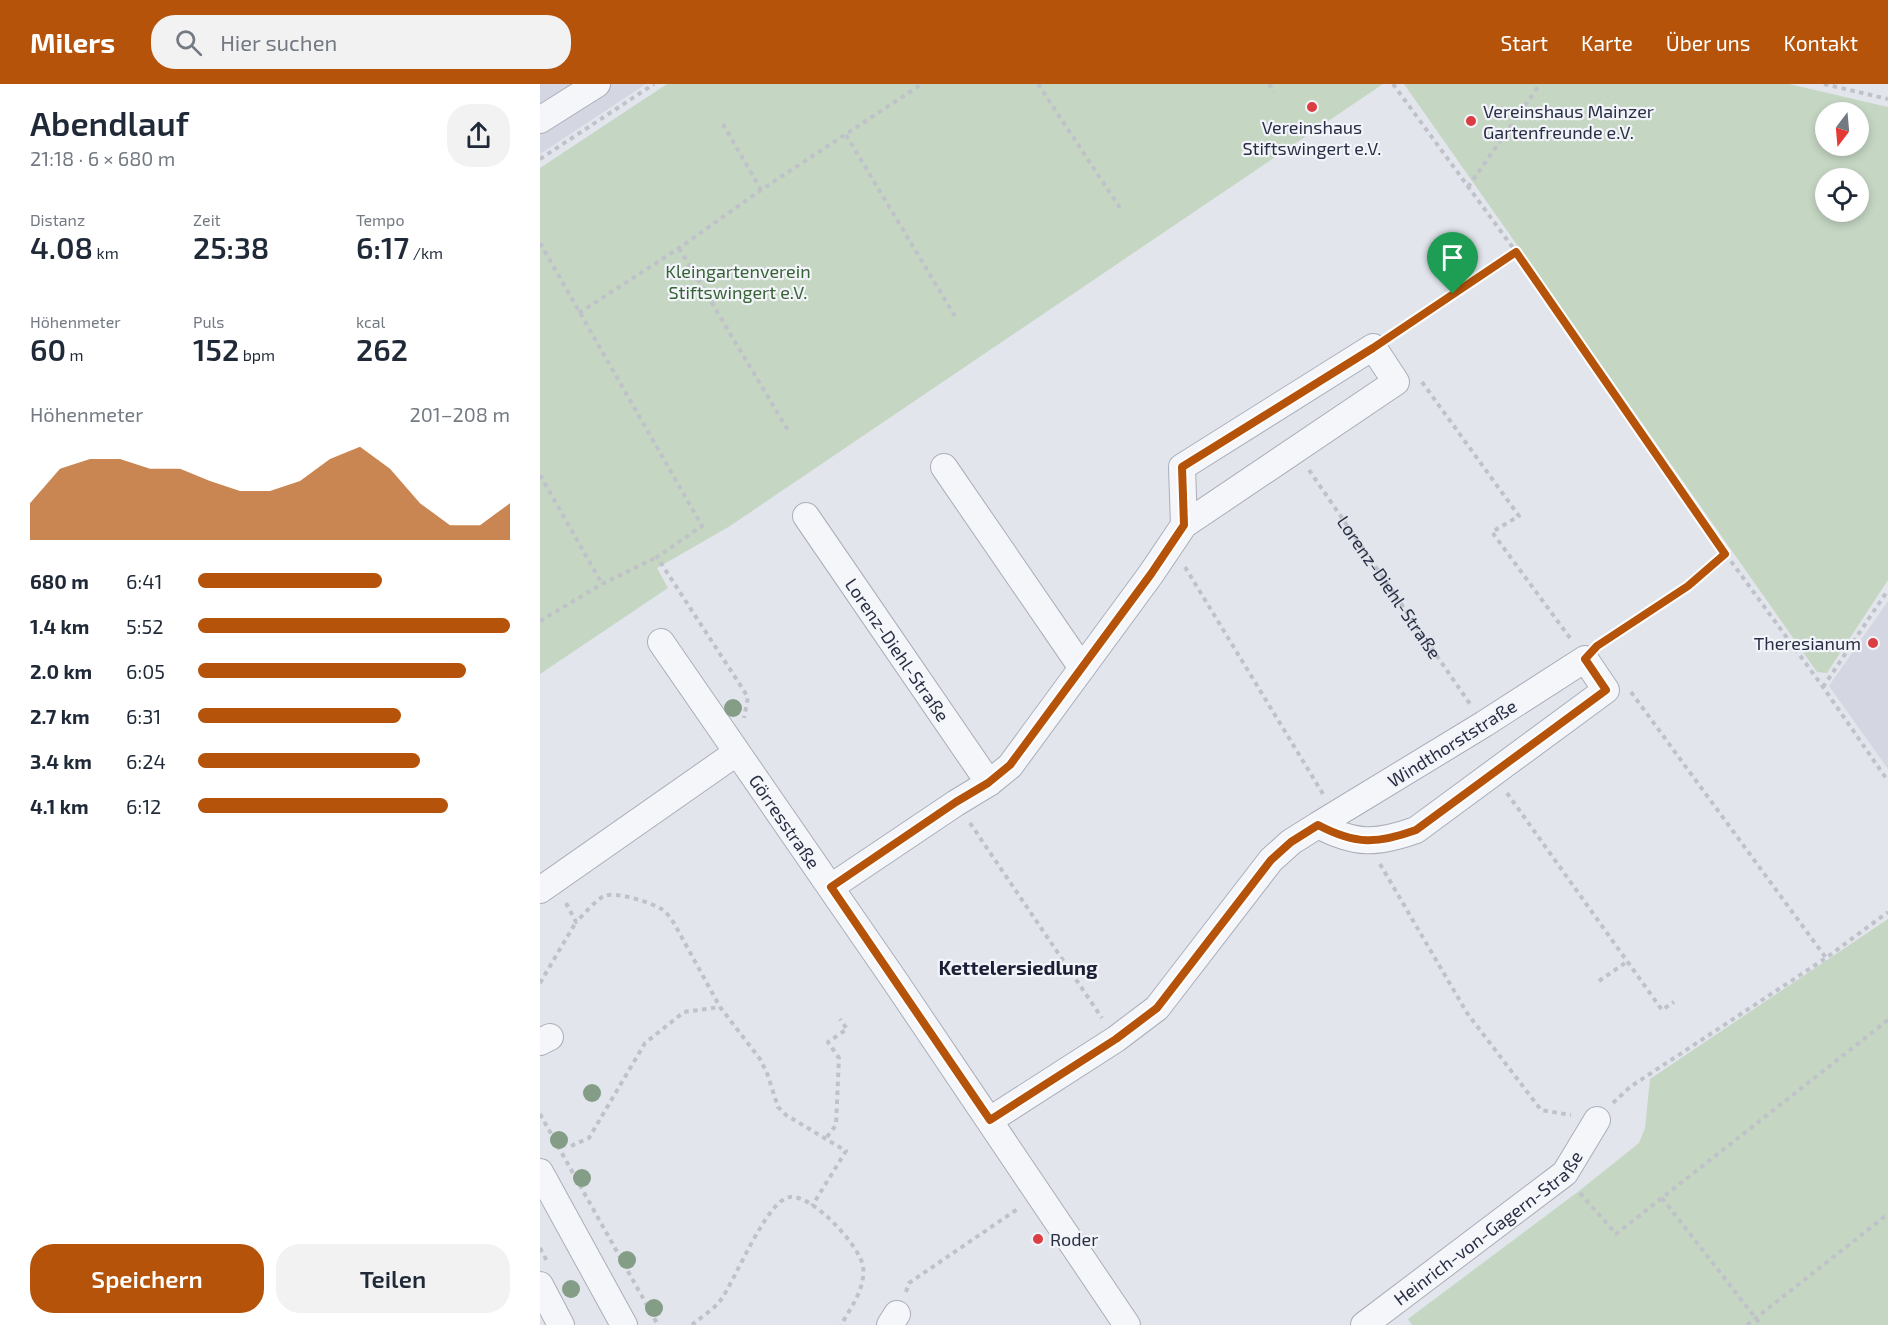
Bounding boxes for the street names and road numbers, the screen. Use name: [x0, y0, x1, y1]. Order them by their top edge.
street label: Lorenz-Diehl-Straße: [1333, 511, 1446, 663]
street label: Lorenz-Diehl-Straße: [841, 574, 954, 725]
street label: Windthorststraße: [1383, 694, 1521, 792]
street label: Görresstraße: [745, 770, 825, 873]
street label: Heinrich-von-Gagern-Straße: [1389, 1147, 1587, 1310]

